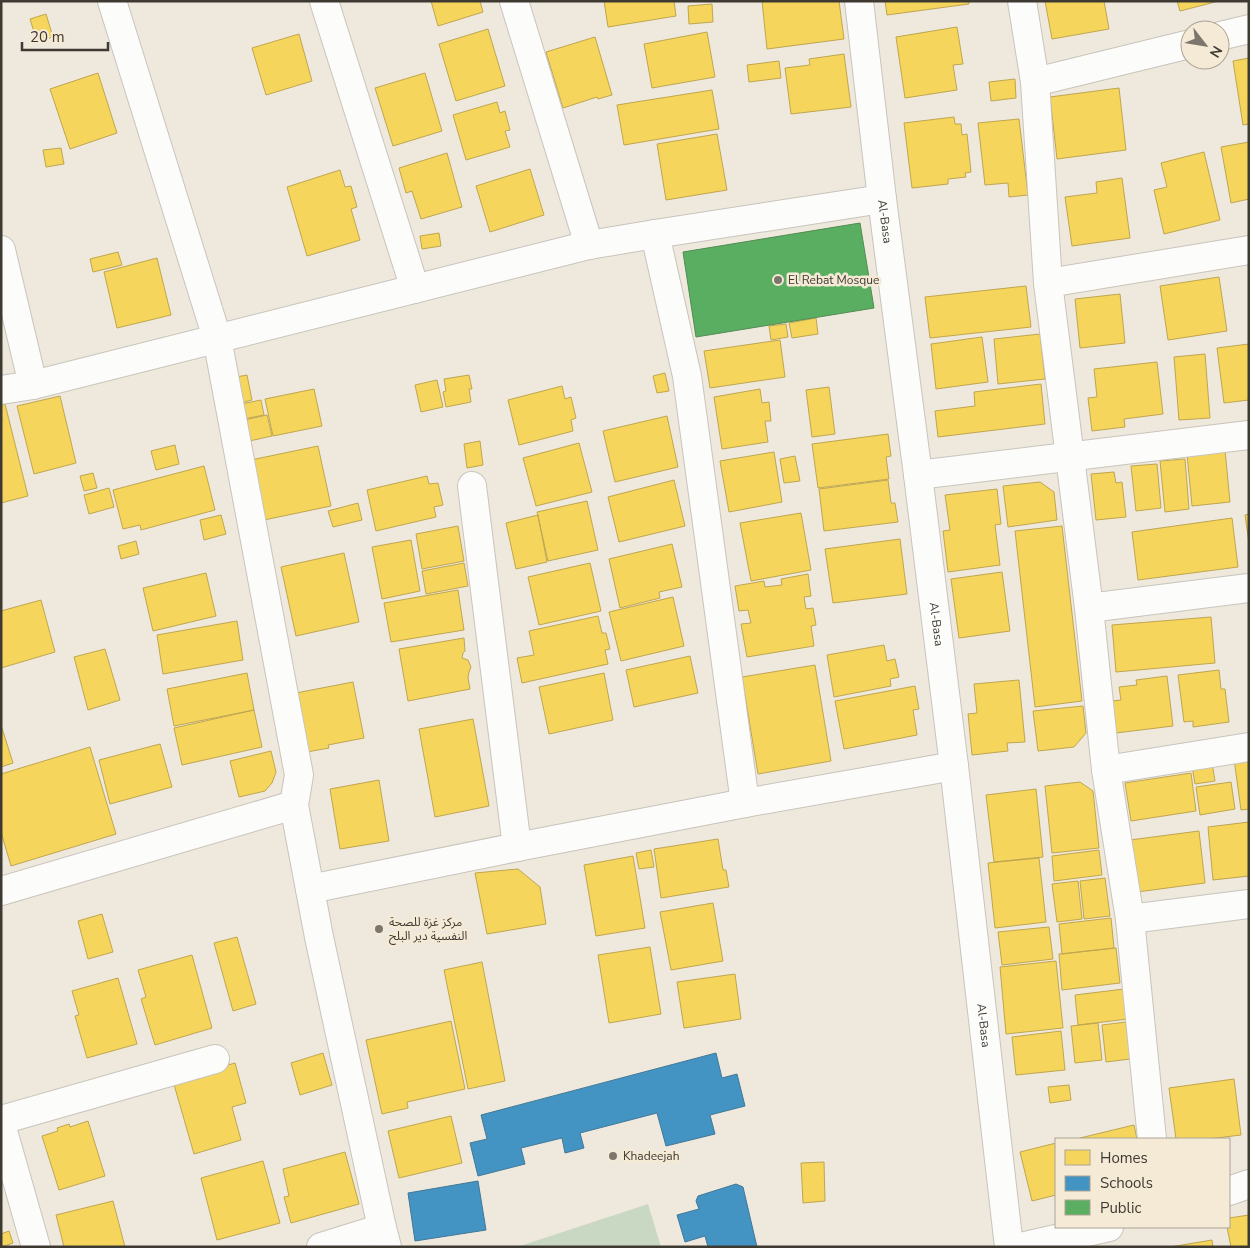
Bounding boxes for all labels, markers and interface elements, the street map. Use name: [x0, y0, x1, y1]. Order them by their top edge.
scale bar: [22, 20, 109, 52]
north arrow: [1180, 20, 1230, 70]
text: 20 m: [30, 27, 65, 47]
text: N: [1205, 42, 1227, 61]
street label: Al-Basa: [874, 199, 896, 244]
place label: El Rebat Mosque: [788, 272, 879, 288]
marker: El Rebat Mosque: [772, 274, 784, 286]
street label: Al-Basa: [926, 601, 947, 647]
place label: مركز غزة للصحة النفسية دير البلح: [389, 914, 467, 945]
marker: مركز غزة للصحة النفسية دير البلح: [373, 923, 385, 935]
street label: Al-Basa: [973, 1003, 994, 1048]
legend: [1055, 1138, 1230, 1228]
place label: Khadeejah: [623, 1148, 679, 1164]
text: Homes: [1100, 1148, 1148, 1168]
marker: Khadeejah: [607, 1150, 619, 1162]
text: Schools: [1100, 1173, 1153, 1193]
text: Public: [1100, 1198, 1141, 1218]

